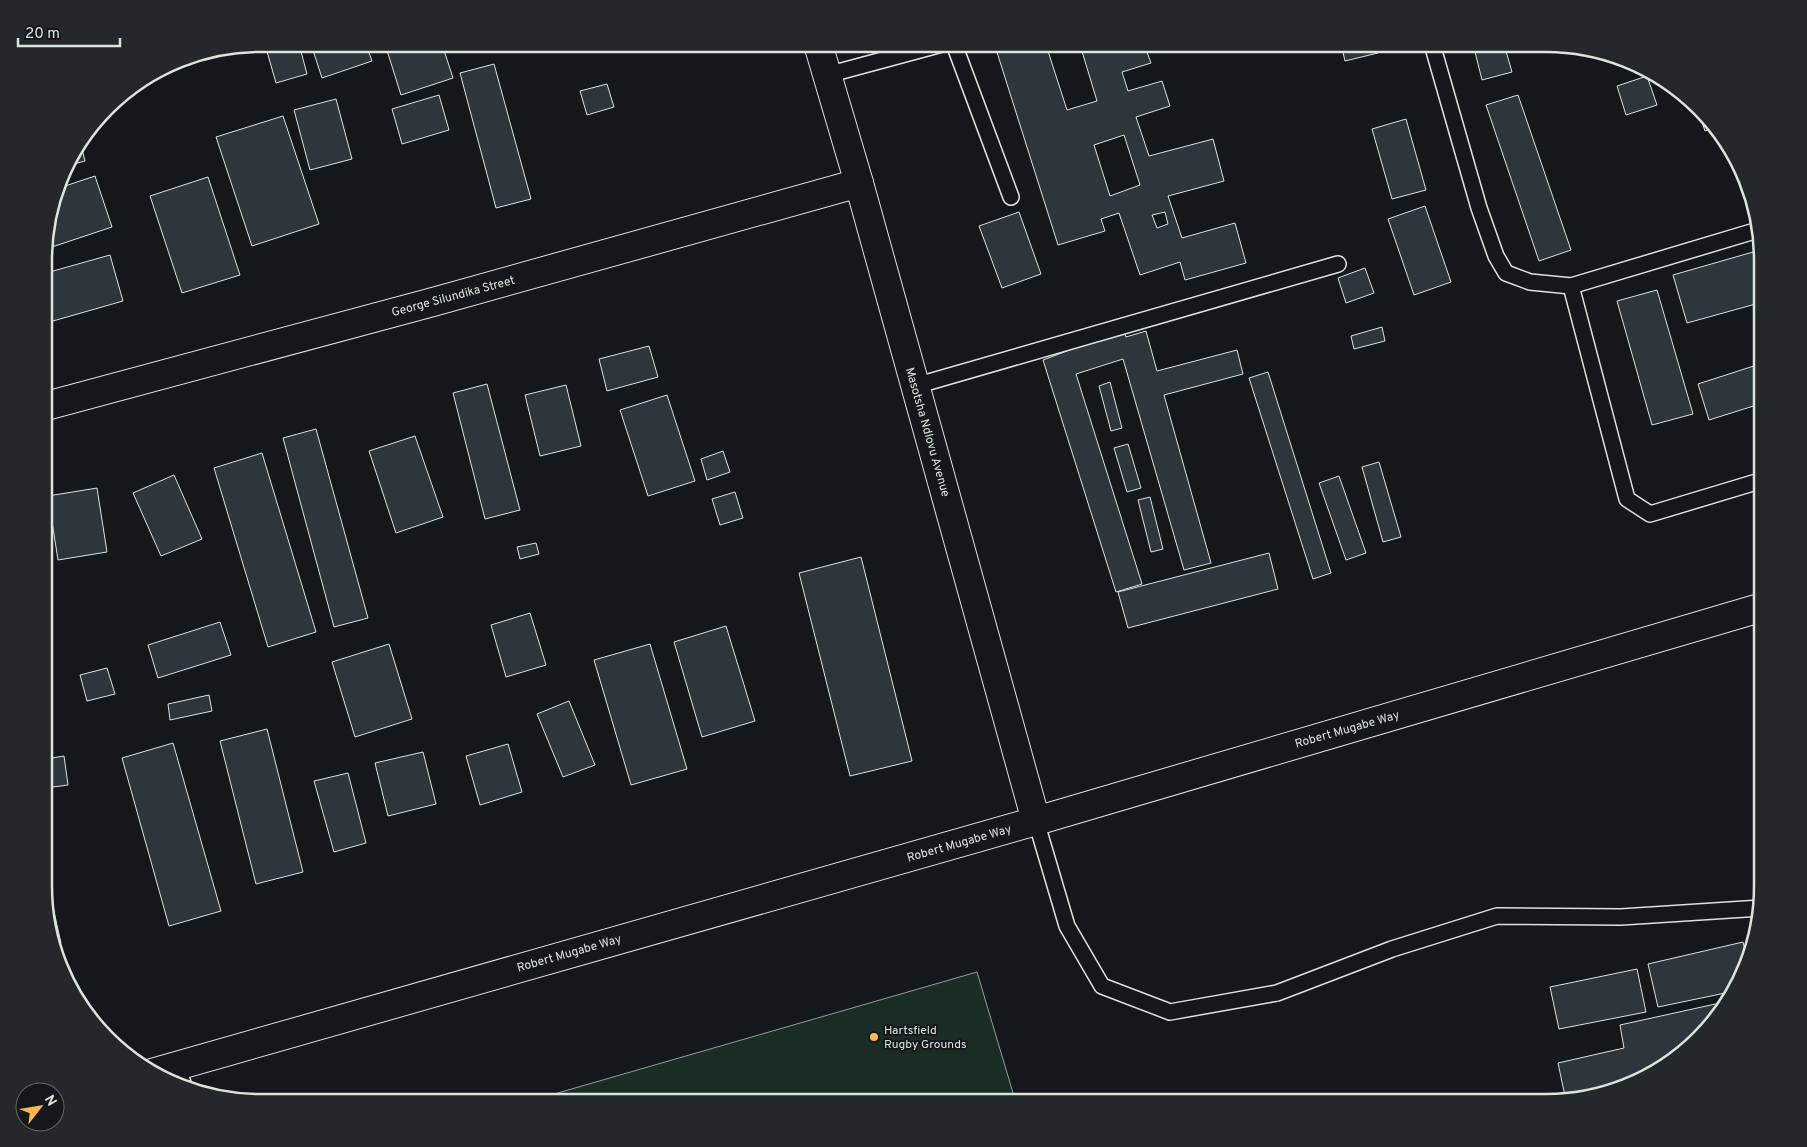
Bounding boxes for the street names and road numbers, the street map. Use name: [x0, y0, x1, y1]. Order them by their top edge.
street label: George Silundika Street: [390, 273, 517, 321]
street label: Masotsha Ndlovu Avenue: [901, 366, 953, 499]
street label: Robert Mugabe Way: [1293, 707, 1401, 753]
street label: Robert Mugabe Way: [905, 821, 1013, 867]
street label: Robert Mugabe Way: [515, 931, 623, 977]

